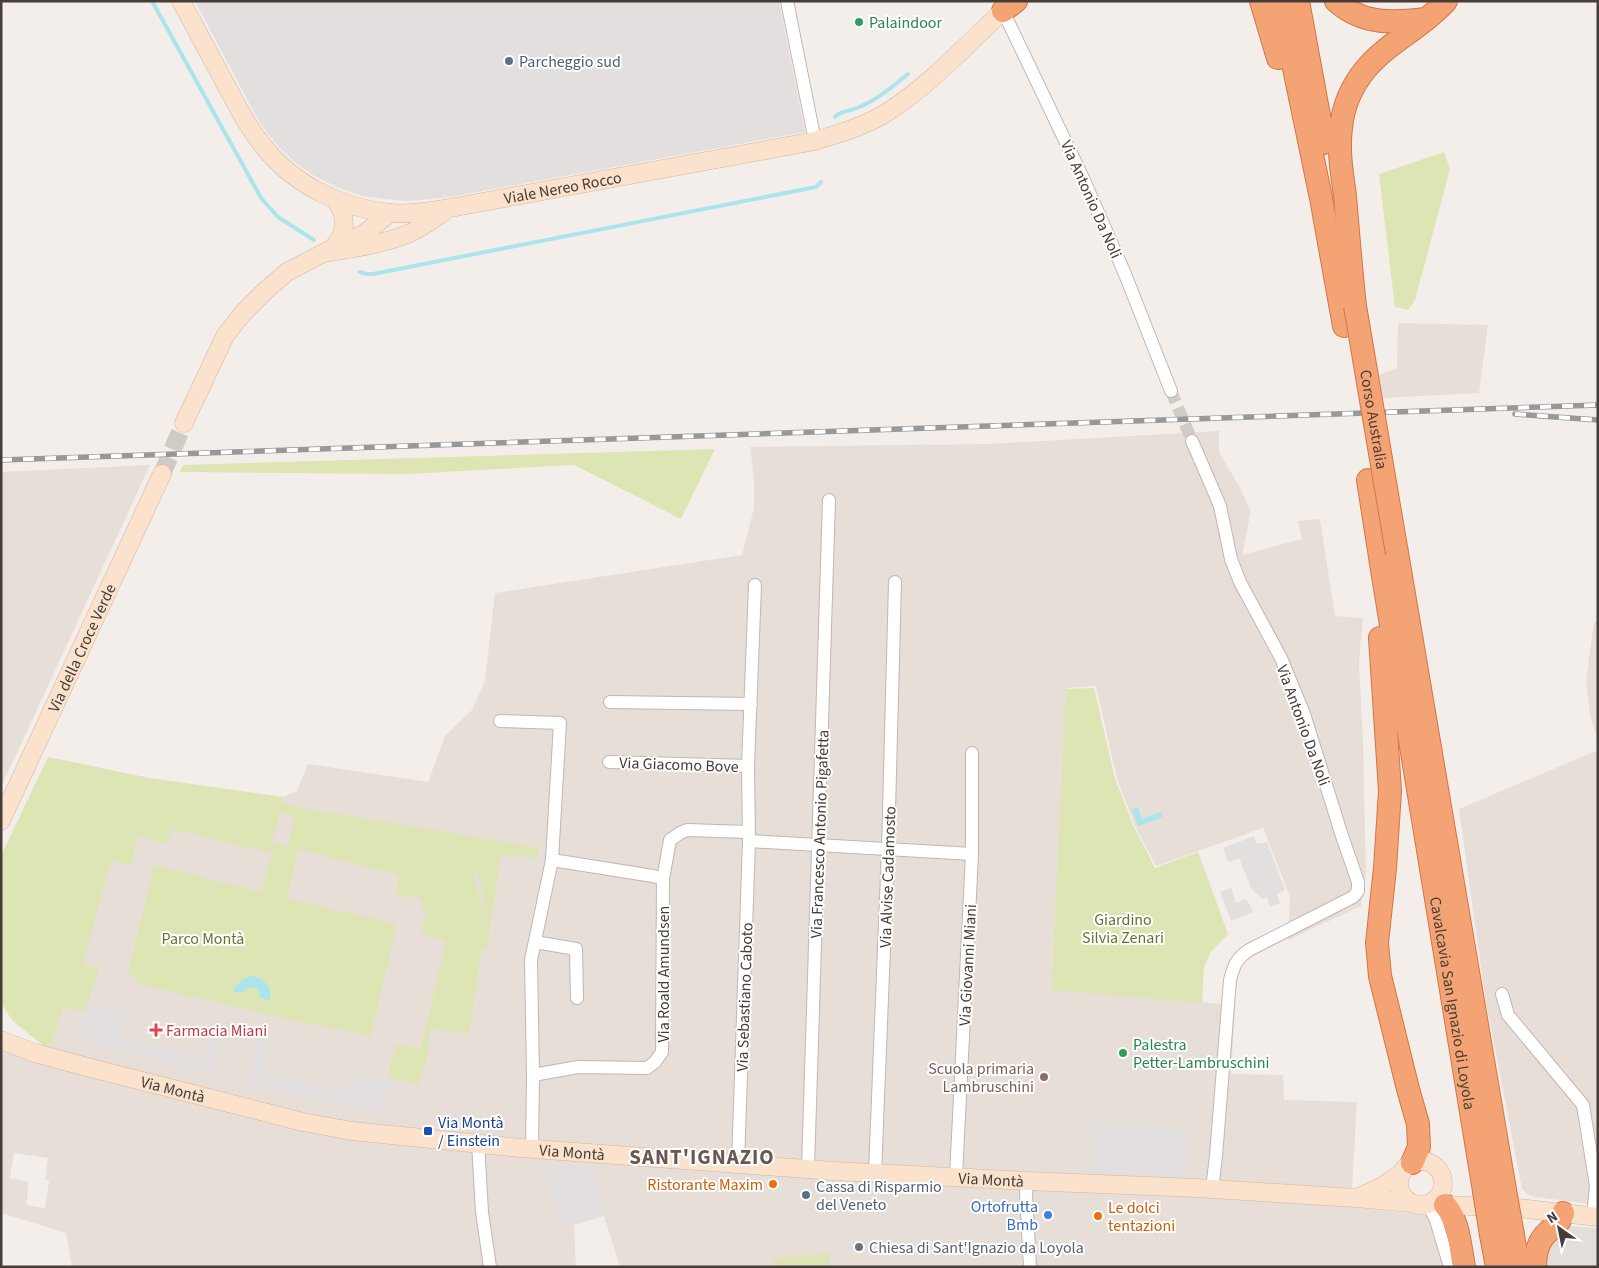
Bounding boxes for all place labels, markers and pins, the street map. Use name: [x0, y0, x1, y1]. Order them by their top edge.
place label: Palaindoor: [869, 12, 942, 34]
marker: Palaindoor: [853, 16, 865, 28]
place label: Parcheggio sud: [519, 51, 621, 73]
marker: Parcheggio sud: [503, 55, 515, 67]
place label: Farmacia Miani: [166, 1020, 267, 1042]
marker: Farmacia Miani: [150, 1024, 162, 1036]
place label: Palestra Petter-Lambruschini: [1133, 1034, 1269, 1074]
marker: Palestra Petter-Lambruschini: [1117, 1047, 1129, 1059]
place label: Scuola primaria Lambruschini: [928, 1058, 1034, 1098]
marker: Scuola primaria Lambruschini: [1038, 1071, 1050, 1083]
place label: Via Montà / Einstein: [438, 1112, 504, 1152]
marker: Via Montà / Einstein: [422, 1125, 434, 1137]
place label: Ristorante Maxim: [647, 1174, 763, 1196]
place label: Cassa di Risparmio del Veneto: [816, 1176, 942, 1216]
marker: Ristorante Maxim: [767, 1178, 779, 1190]
marker: Cassa di Risparmio del Veneto: [800, 1189, 812, 1201]
place label: Ortofrutta Bmb: [971, 1196, 1038, 1236]
place label: Le dolci tentazioni: [1108, 1197, 1175, 1237]
marker: Ortofrutta Bmb: [1042, 1209, 1054, 1221]
marker: Le dolci tentazioni: [1092, 1210, 1104, 1222]
place label: Chiesa di Sant'Ignazio da Loyola: [869, 1237, 1084, 1259]
marker: Chiesa di Sant'Ignazio da Loyola: [853, 1241, 865, 1253]

